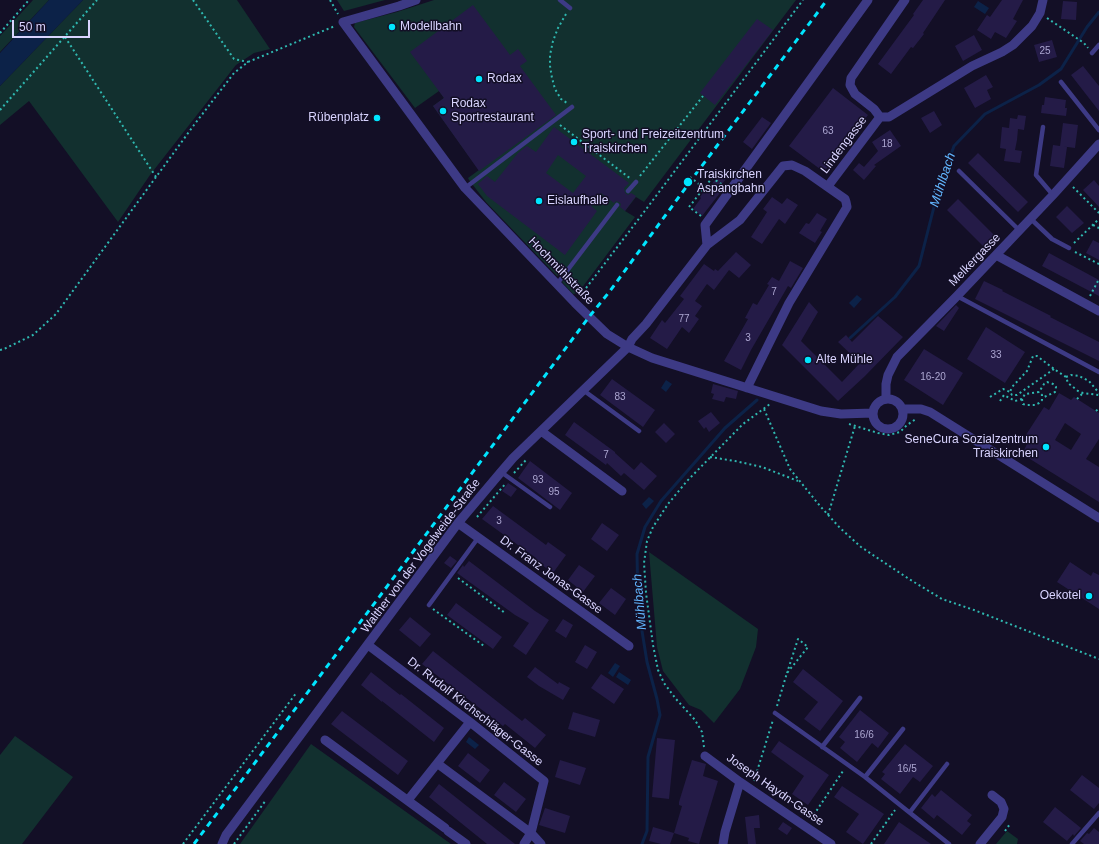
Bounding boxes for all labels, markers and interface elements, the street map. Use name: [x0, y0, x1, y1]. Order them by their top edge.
scale bar: [14, 12, 92, 38]
text: 50 m: [19, 20, 46, 34]
place label: Modellbahn: [400, 20, 462, 34]
marker: Modellbahn: [387, 22, 397, 32]
house number: 25: [1039, 45, 1051, 57]
place label: Rodax: [487, 72, 522, 86]
marker: Rodax: [474, 74, 484, 84]
place label: Rodax Sportrestaurant: [451, 97, 534, 125]
marker: Rodax Sportrestaurant: [438, 106, 448, 116]
place label: Rübenplatz: [308, 111, 369, 125]
marker: Rübenplatz: [372, 113, 382, 123]
street label: Lindengasse: [818, 113, 870, 177]
house number: 63: [822, 125, 834, 137]
place label: Sport- und Freizeitzentrum Traiskirchen: [582, 128, 724, 156]
marker: Sport- und Freizeitzentrum Traiskirchen: [569, 137, 579, 147]
house number: 18: [881, 138, 893, 150]
water label: Mühlbach: [927, 151, 959, 209]
place label: Traiskirchen Aspangbahn: [697, 168, 764, 196]
marker: Traiskirchen Aspangbahn: [682, 176, 694, 188]
place label: Eislaufhalle: [547, 194, 608, 208]
marker: Eislaufhalle: [534, 196, 544, 206]
street label: Melkergasse: [946, 231, 1004, 289]
street label: Hochmühlstraße: [525, 234, 597, 308]
house number: 7: [771, 286, 777, 298]
house number: 77: [678, 313, 690, 325]
house number: 3: [745, 332, 751, 344]
house number: 33: [990, 349, 1002, 361]
place label: Alte Mühle: [816, 353, 873, 367]
marker: Alte Mühle: [803, 355, 813, 365]
house number: 16-20: [920, 371, 946, 383]
house number: 83: [614, 391, 626, 403]
place label: SeneCura Sozialzentrum Traiskirchen: [905, 433, 1038, 461]
marker: SeneCura Sozialzentrum Traiskirchen: [1041, 442, 1051, 452]
house number: 7: [603, 449, 609, 461]
house number: 93: [532, 474, 544, 486]
street label: Walther von der Vogelweide-Straße: [358, 476, 484, 636]
house number: 95: [548, 486, 560, 498]
house number: 3: [496, 515, 502, 527]
street label: Dr. Franz Jonas-Gasse: [497, 533, 605, 617]
water label: Mühlbach: [630, 573, 650, 631]
place label: Oekotel: [1040, 589, 1081, 603]
marker: Oekotel: [1084, 591, 1094, 601]
street label: Dr. Rudolf Kirchschläger-Gasse: [404, 655, 546, 769]
house number: 16/6: [854, 729, 874, 741]
street label: Joseph Haydn-Gasse: [724, 751, 826, 829]
house number: 16/5: [897, 763, 917, 775]

